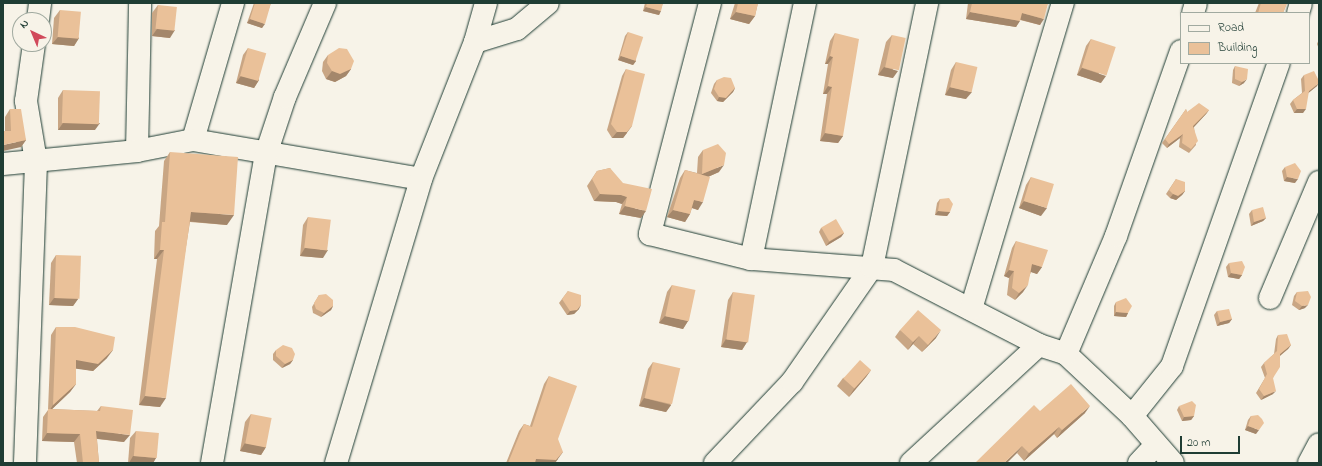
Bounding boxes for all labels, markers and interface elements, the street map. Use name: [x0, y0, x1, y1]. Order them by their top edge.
north arrow: [12, 12, 52, 52]
legend: [1180, 12, 1310, 64]
text: N: [16, 16, 33, 32]
text: Road: [1218, 19, 1244, 37]
text: Building: [1218, 39, 1257, 57]
scale bar: [1182, 428, 1242, 454]
text: 20 m: [1187, 434, 1210, 452]

